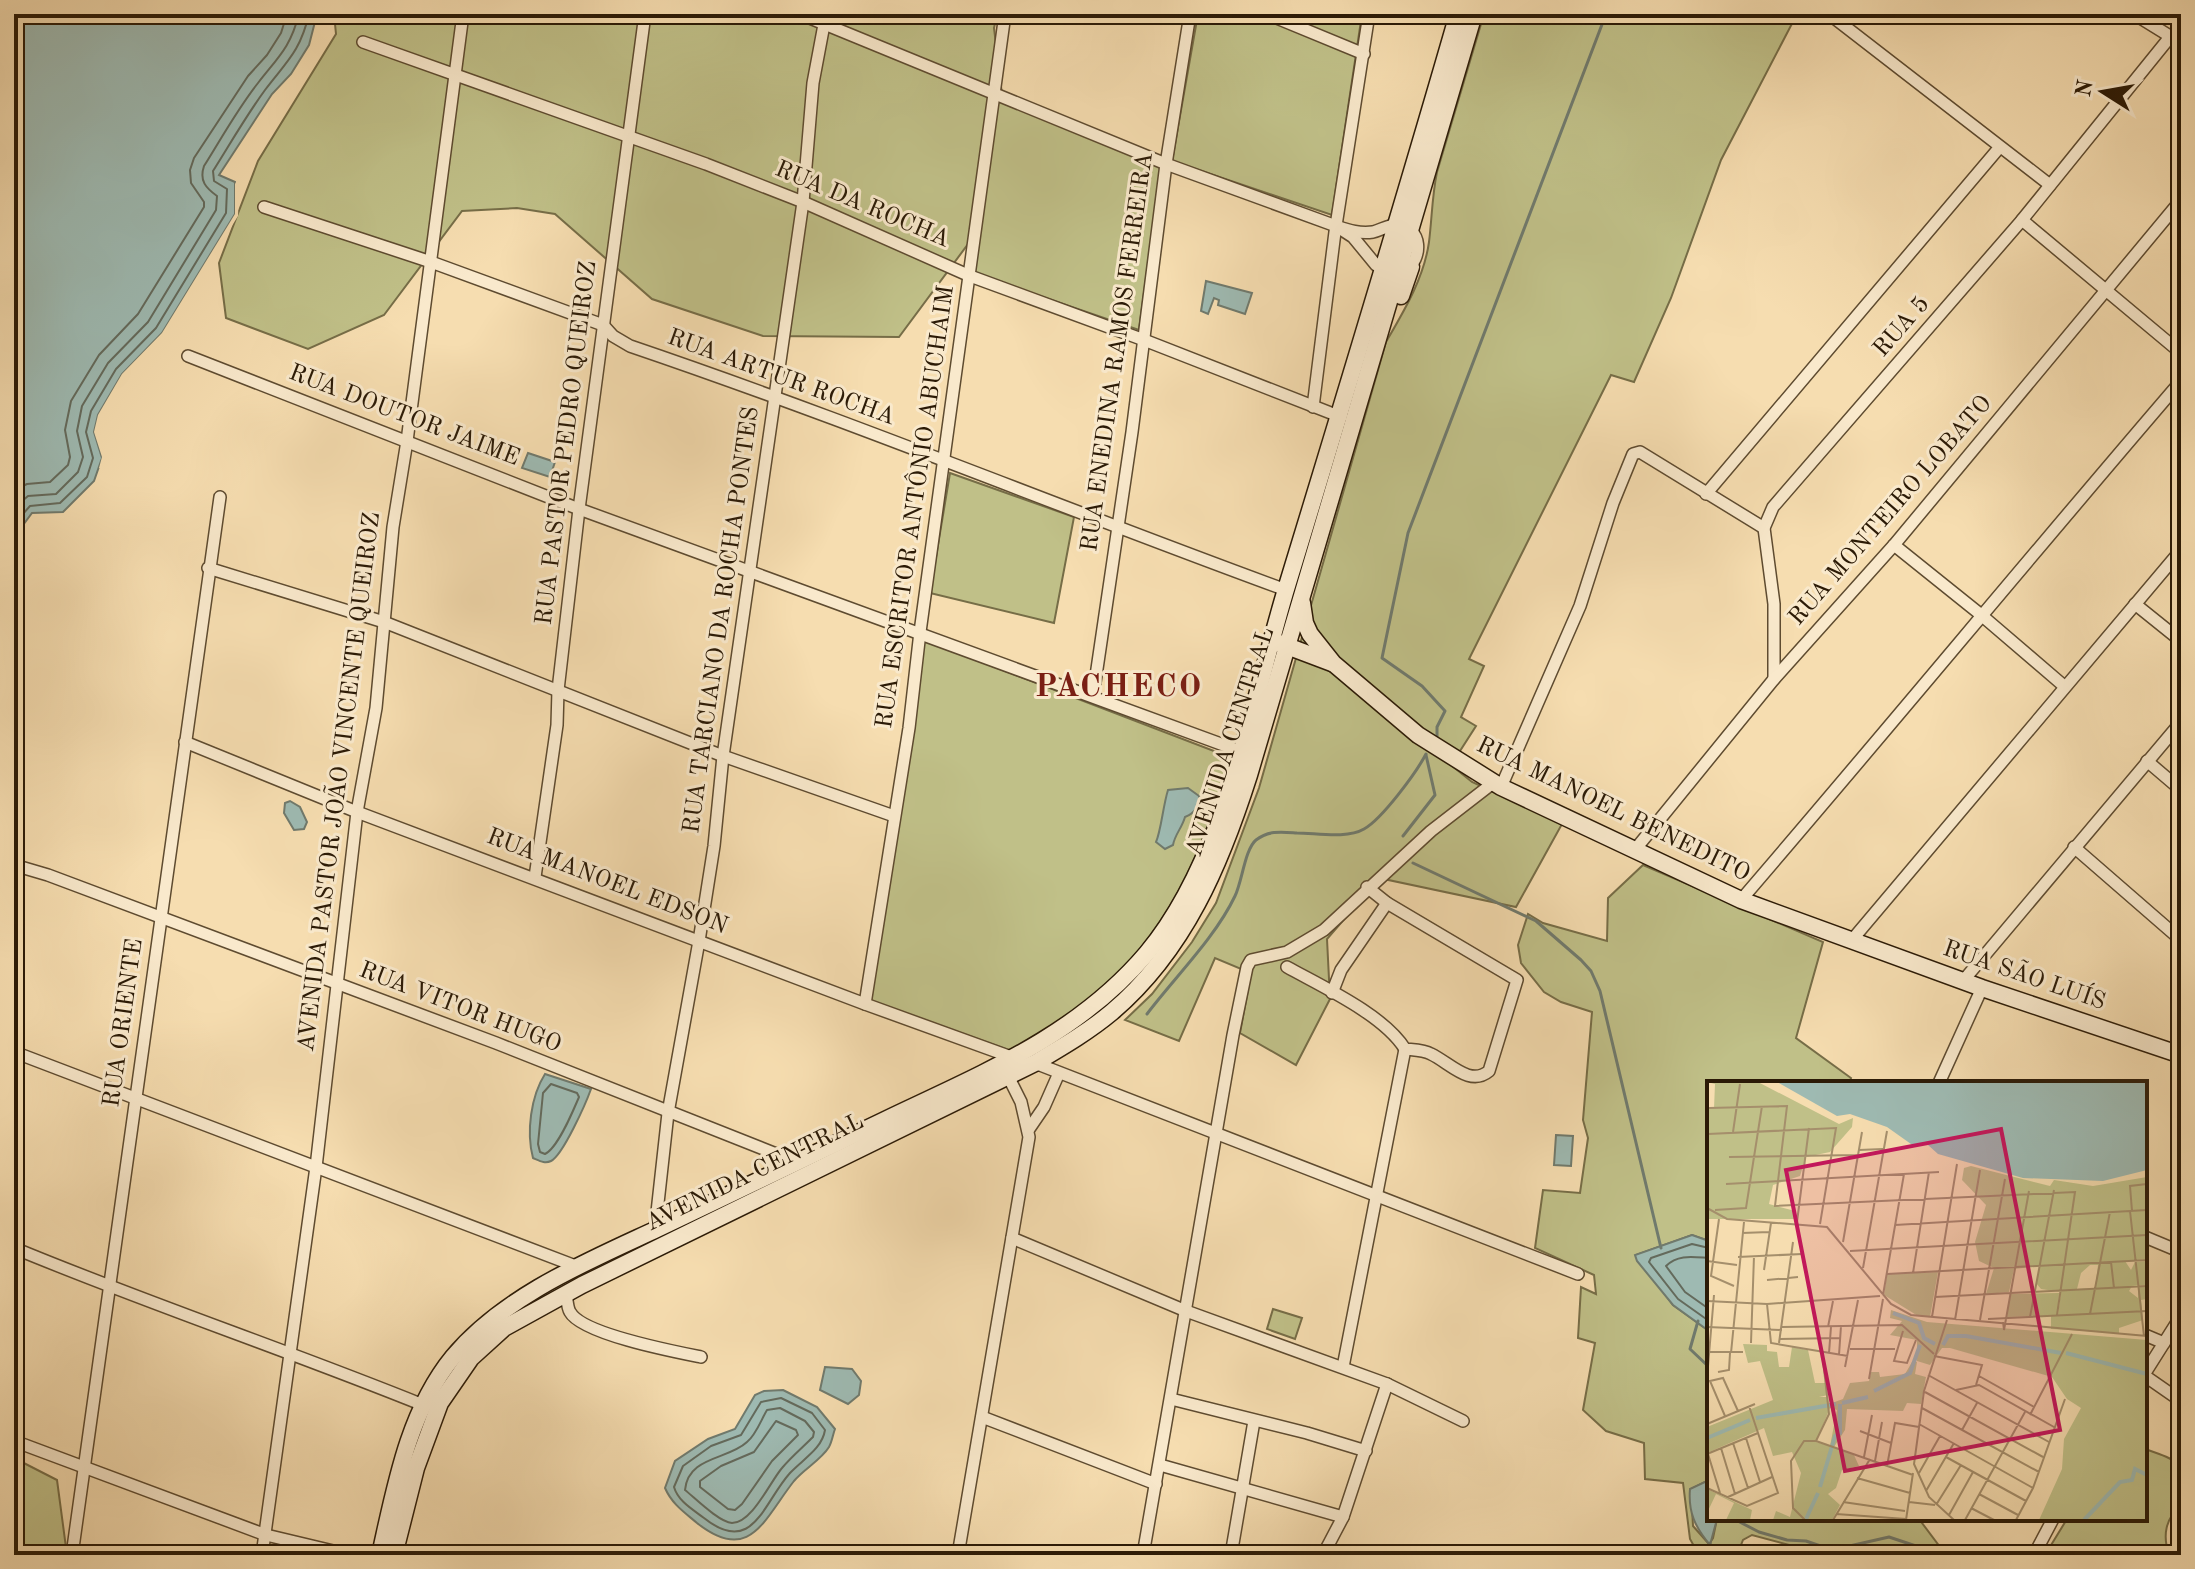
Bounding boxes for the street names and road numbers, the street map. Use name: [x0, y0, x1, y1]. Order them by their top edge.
street label: RUA ENEDINA RAMOS FERREIRA: [1078, 151, 1158, 553]
street label: RUA DA ROCHA: [771, 157, 953, 253]
street label: RUA PASTOR PEDRO QUEIROZ: [533, 259, 601, 627]
street label: RUA ESCRITOR ANTÔNIO ABUCHAIM: [869, 283, 959, 730]
street label: RUA 5: [1869, 292, 1935, 362]
street label: RUA ARTUR ROCHA: [664, 326, 898, 430]
street label: RUA DOUTOR JAIME: [285, 361, 523, 471]
street label: RUA MONTEIRO LOBATO: [1785, 392, 1997, 630]
street label: RUA TARCIANO DA ROCHA PONTES: [680, 405, 764, 835]
street label: AVENIDA PASTOR JOÃO VINCENTE QUEIROZ: [291, 510, 385, 1053]
street label: AVENIDA CENTRAL: [1183, 624, 1279, 860]
street label: RUA MANOEL BENEDITO: [1472, 733, 1754, 887]
street label: RUA MANOEL EDSON: [483, 825, 731, 939]
street label: RUA SÃO LUÍS: [1939, 933, 2110, 1015]
street label: RUA ORIENTE: [100, 937, 148, 1109]
street label: RUA VITOR HUGO: [356, 958, 564, 1058]
street label: AVENIDA CENTRAL: [642, 1110, 868, 1236]

